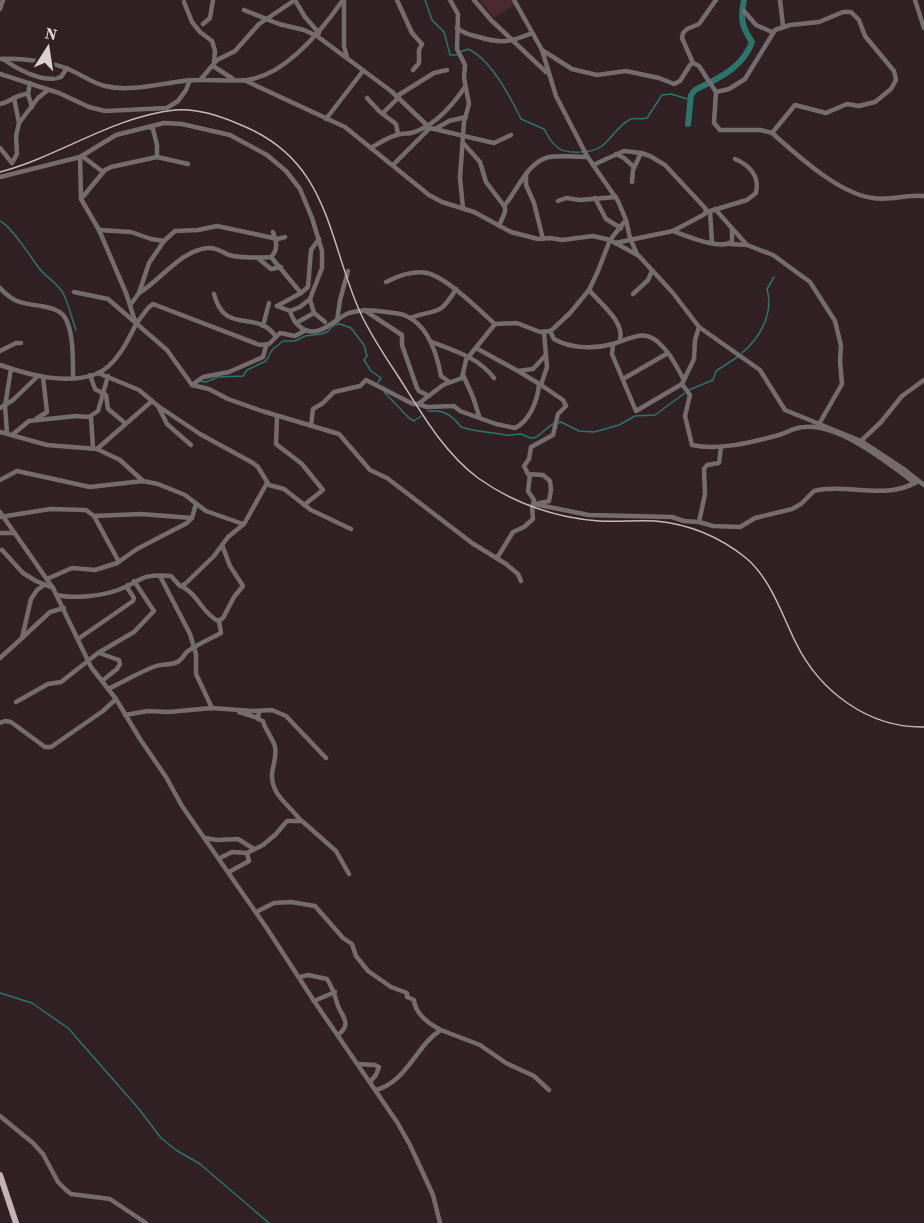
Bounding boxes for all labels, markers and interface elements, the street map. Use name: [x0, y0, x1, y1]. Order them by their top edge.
north arrow: [18, 18, 78, 78]
text: N: [43, 21, 59, 45]

